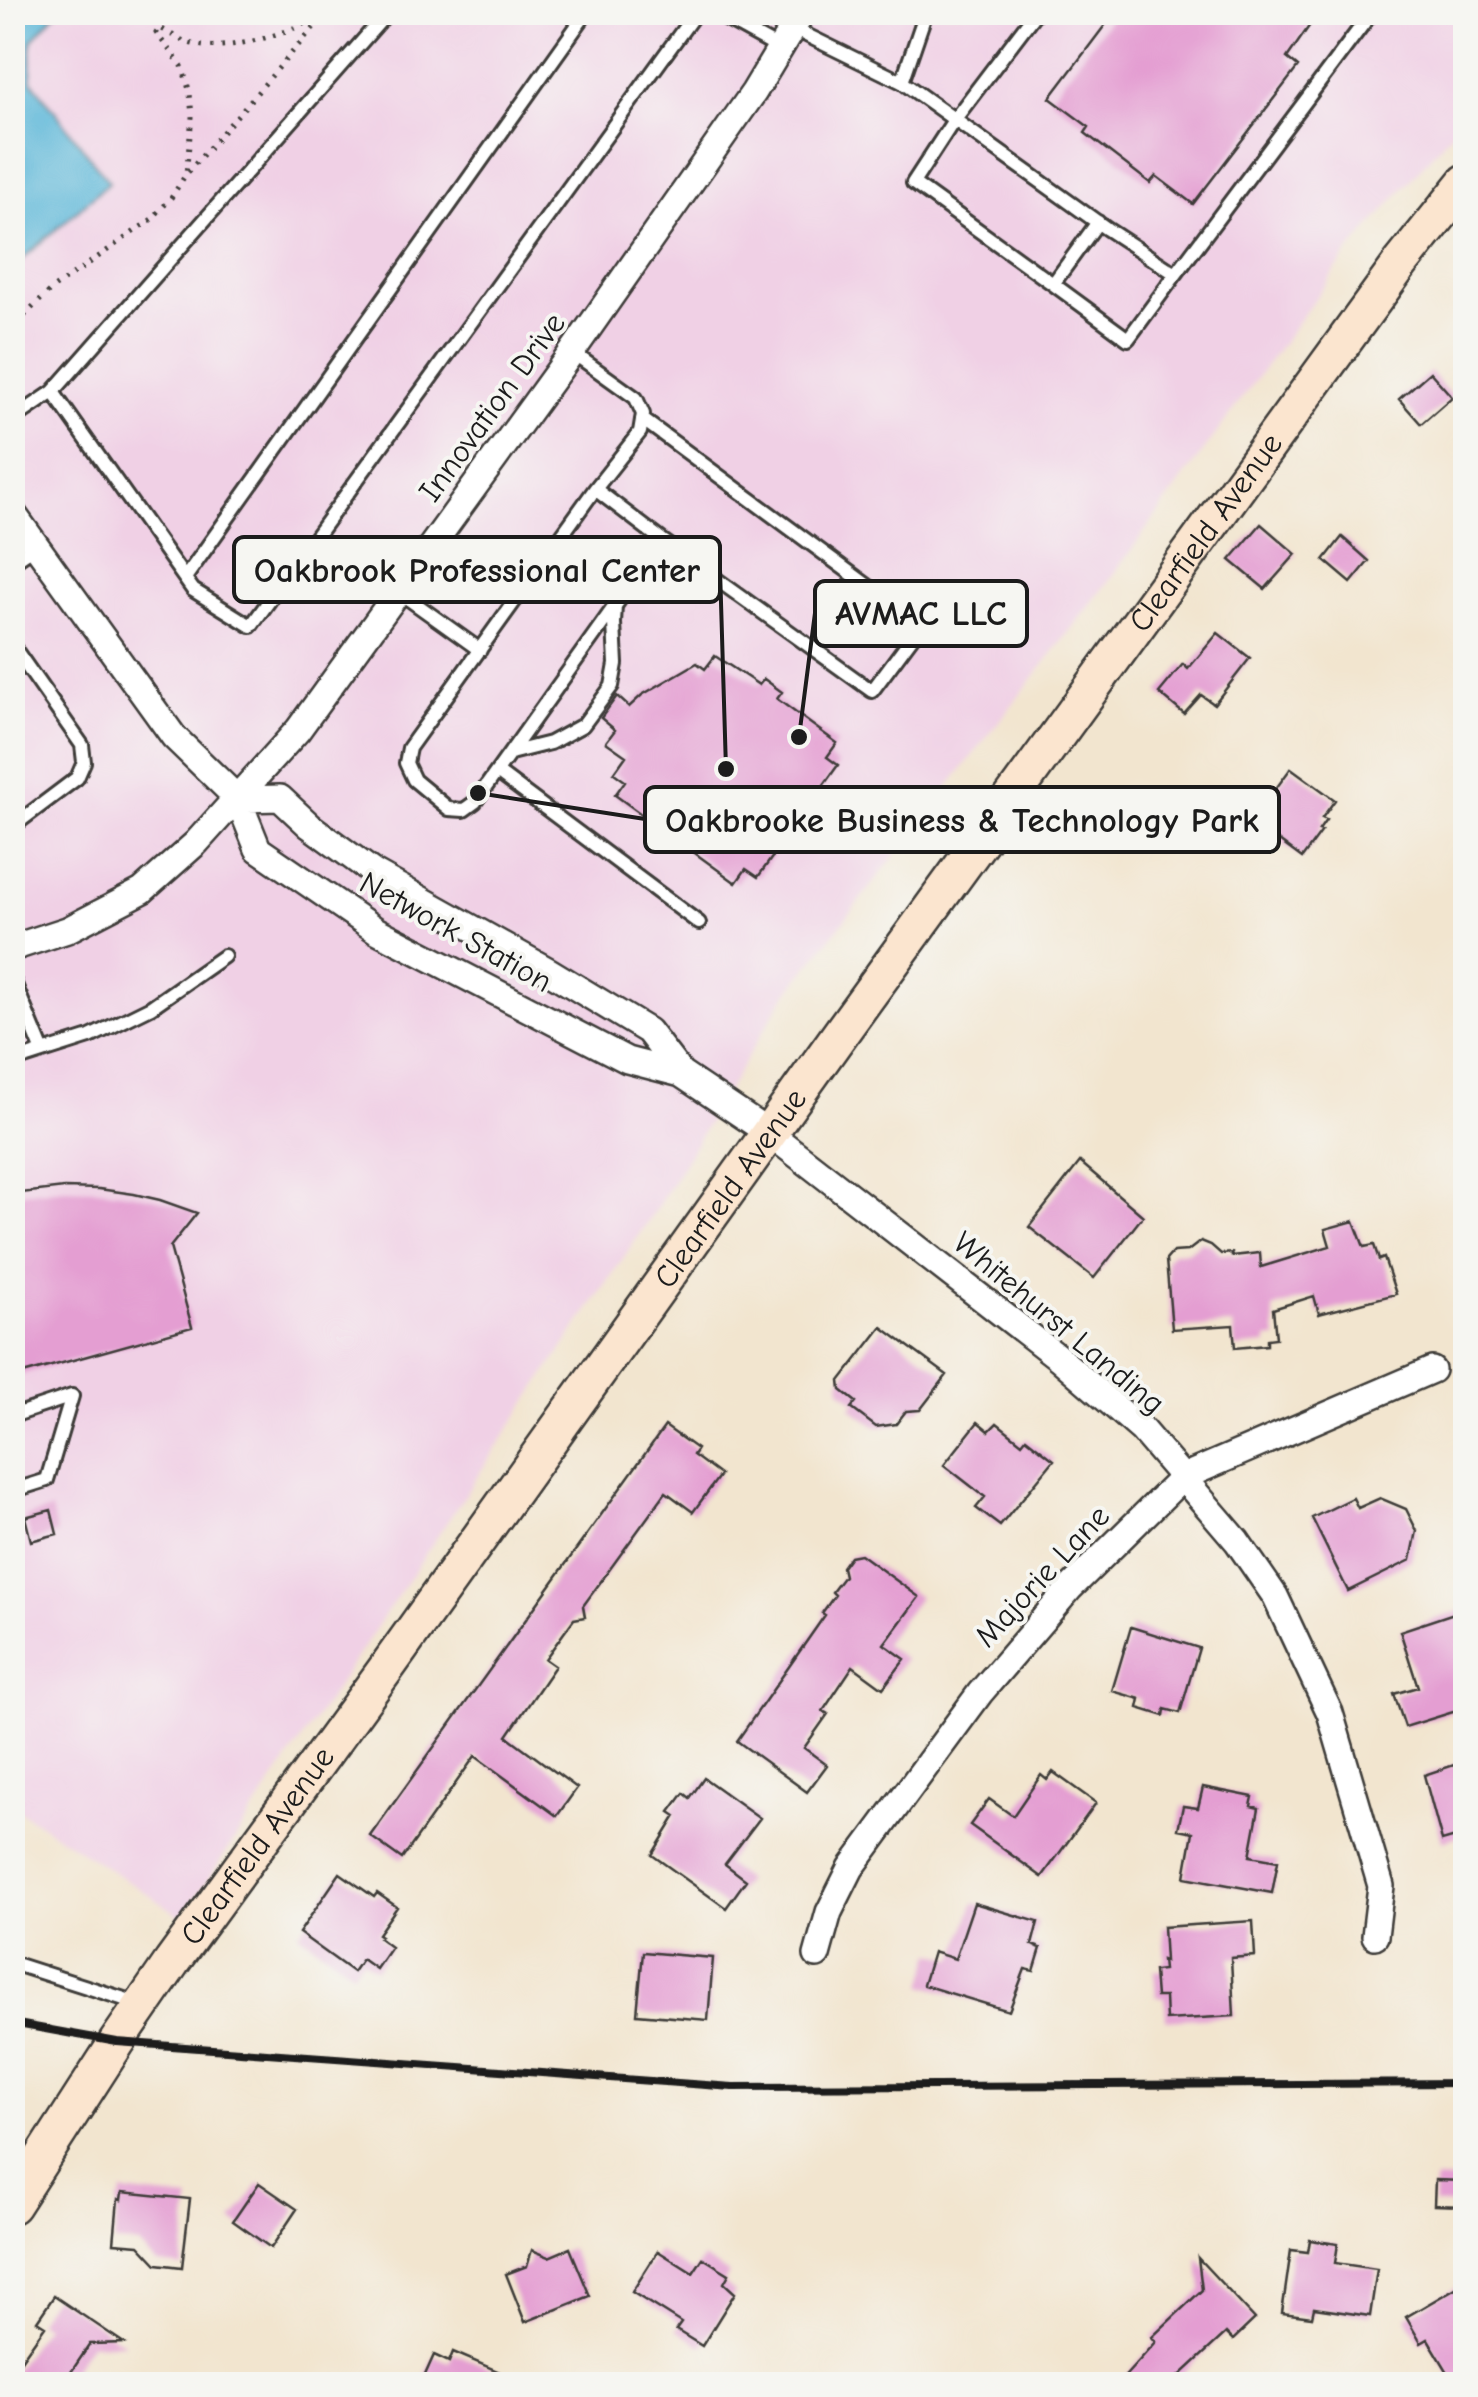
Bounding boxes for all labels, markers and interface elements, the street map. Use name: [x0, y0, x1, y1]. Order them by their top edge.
street label: Innovation Drive: [411, 305, 573, 509]
street label: Clearfield Avenue: [1121, 426, 1290, 639]
callout: Oakbrook Professional Center: [234, 537, 720, 602]
text: Oakbrook Professional Center: [254, 550, 700, 591]
callout: AVMAC LLC: [815, 581, 1027, 646]
text: AVMAC LLC: [835, 593, 1007, 634]
callout: Oakbrooke Business & Technology Park: [645, 787, 1279, 852]
text: Oakbrooke Business & Technology Park: [665, 800, 1259, 841]
street label: Network Station: [353, 864, 559, 1000]
street label: Clearfield Avenue: [646, 1081, 814, 1295]
street label: Whitehurst Landing: [946, 1224, 1172, 1422]
street label: Majorie Lane: [967, 1497, 1117, 1655]
street label: Clearfield Avenue: [172, 1739, 341, 1952]

